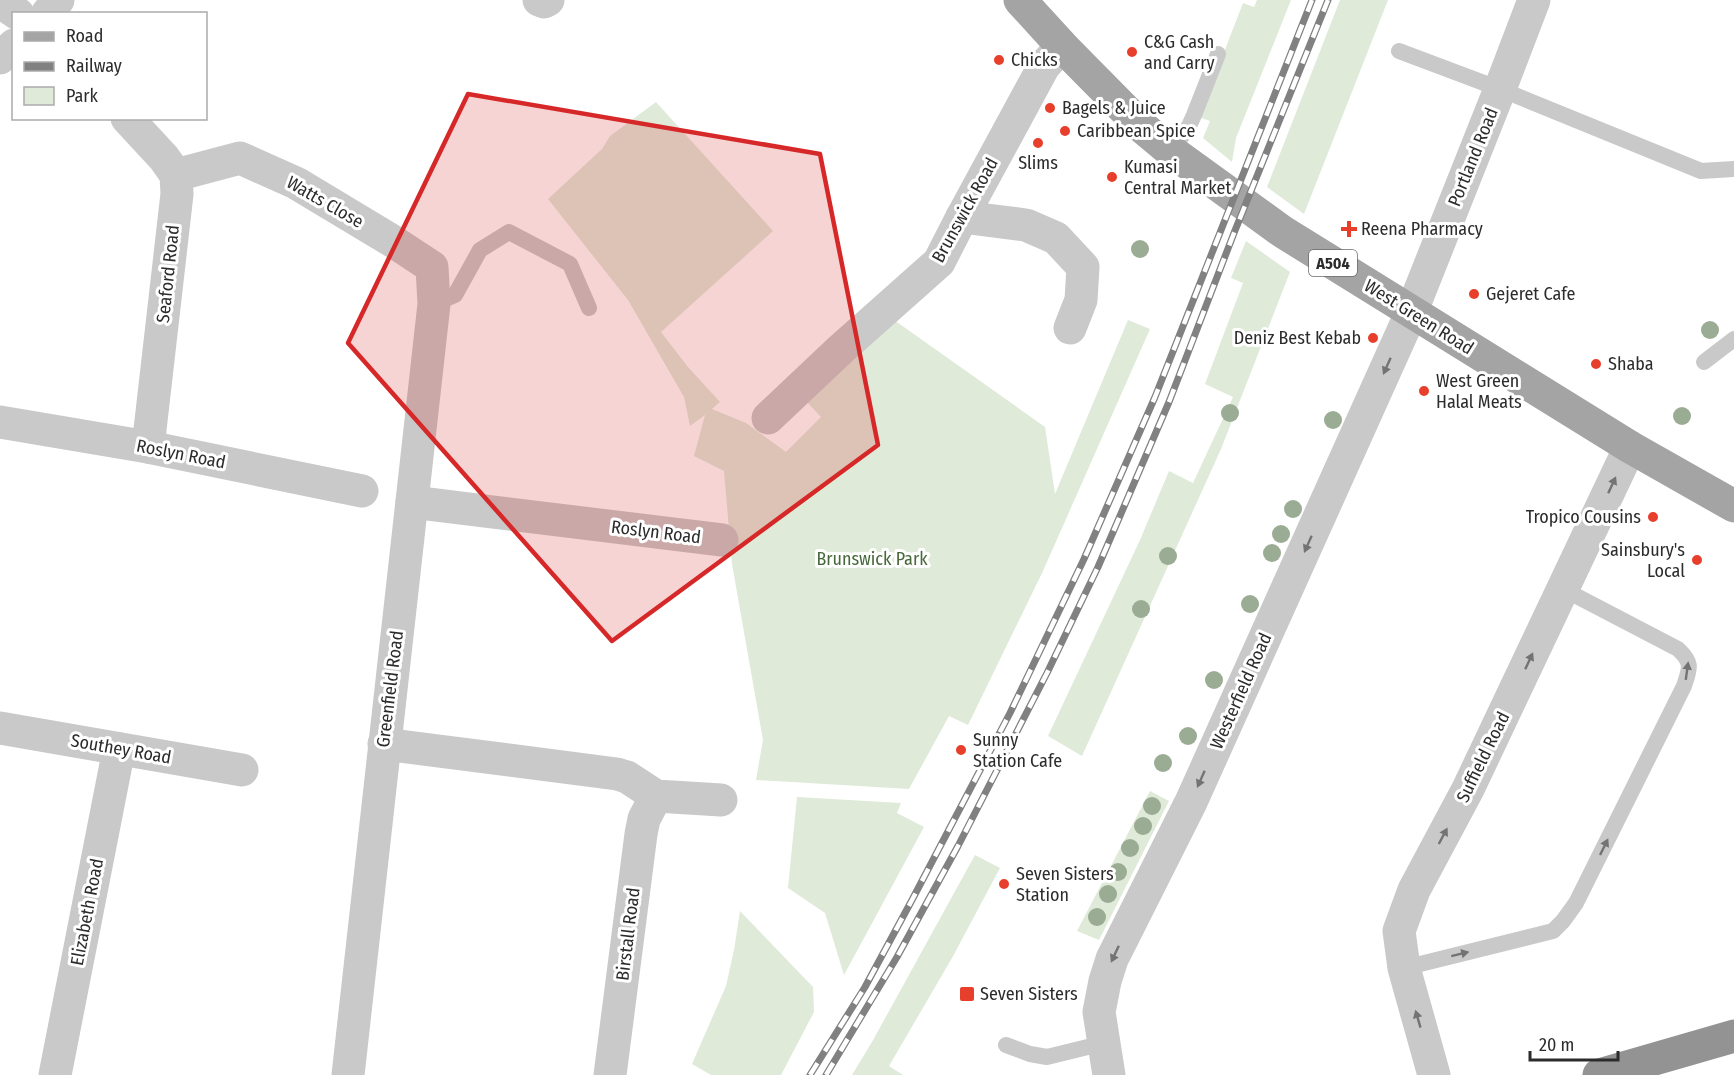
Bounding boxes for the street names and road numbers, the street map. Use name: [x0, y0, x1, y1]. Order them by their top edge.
street label: Portland Road: [1443, 104, 1503, 210]
street label: Brunswick Road: [927, 154, 1003, 266]
street label: Watts Close: [283, 171, 367, 233]
street label: Seaford Road: [152, 224, 184, 324]
road number: A504: [1309, 250, 1357, 276]
street label: West Green Road: [1360, 275, 1478, 359]
street label: Roslyn Road: [135, 435, 227, 473]
street label: Roslyn Road: [610, 516, 702, 548]
street label: Greenfield Road: [372, 629, 408, 749]
street label: Westerfield Road: [1206, 630, 1276, 752]
street label: Suffield Road: [1452, 708, 1514, 806]
street label: Southey Road: [69, 729, 173, 769]
street label: Elizabeth Road: [66, 857, 108, 967]
street label: Birstall Road: [611, 886, 645, 982]

